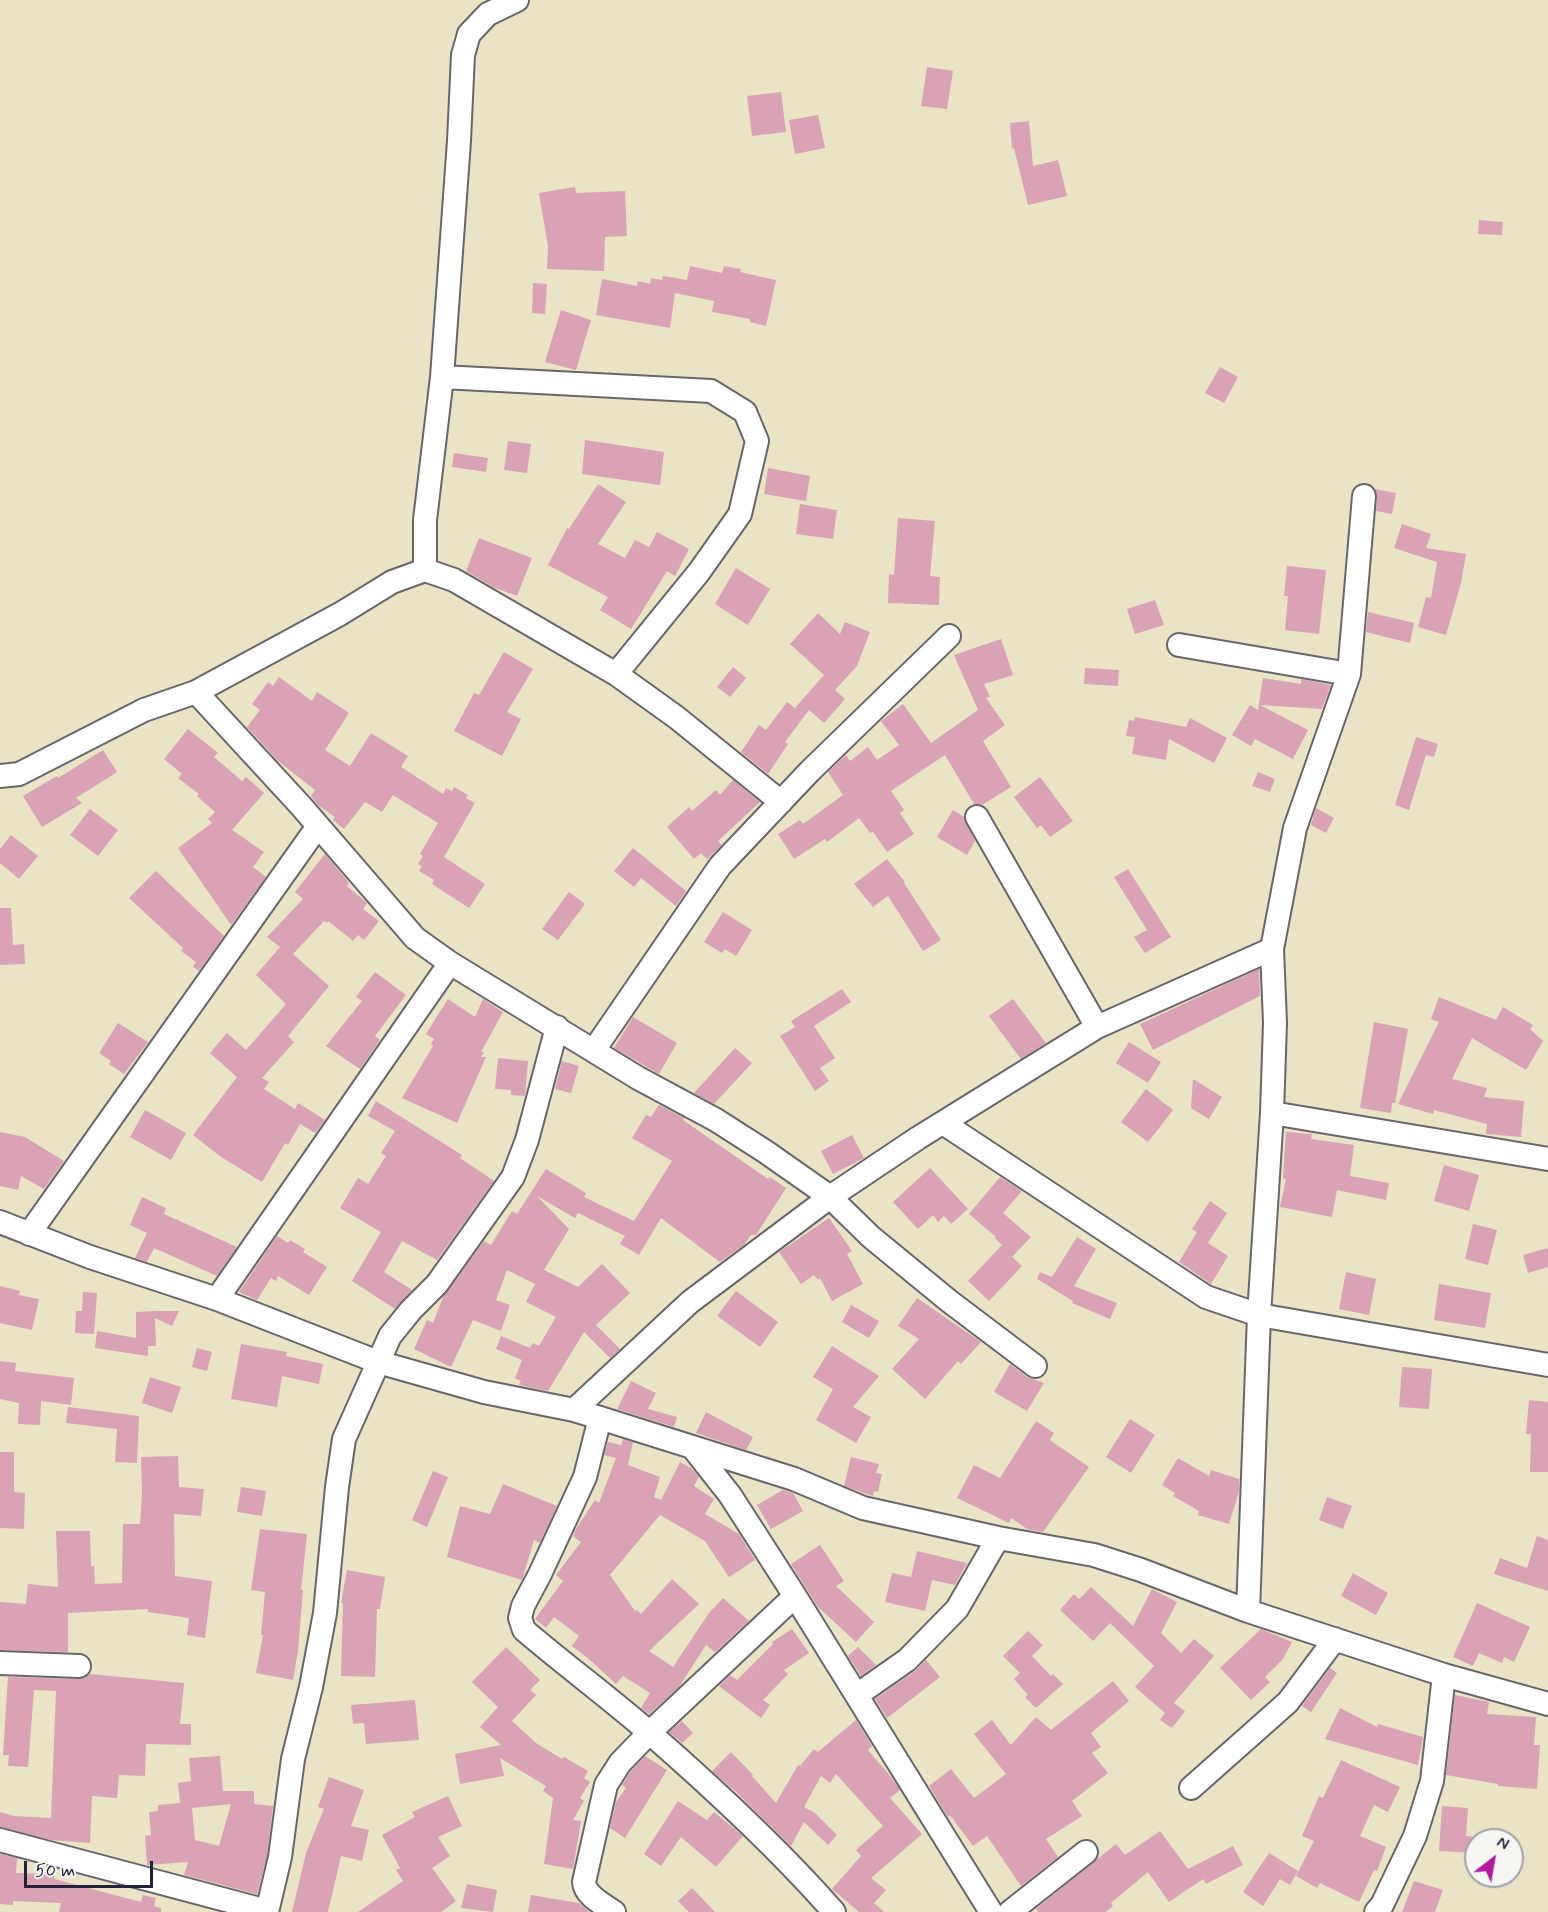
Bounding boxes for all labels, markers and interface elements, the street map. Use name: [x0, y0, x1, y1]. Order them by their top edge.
north arrow: [1464, 1828, 1524, 1888]
text: N: [1493, 1832, 1512, 1856]
scale bar: [27, 1849, 156, 1887]
text: 50 m: [35, 1859, 75, 1883]

